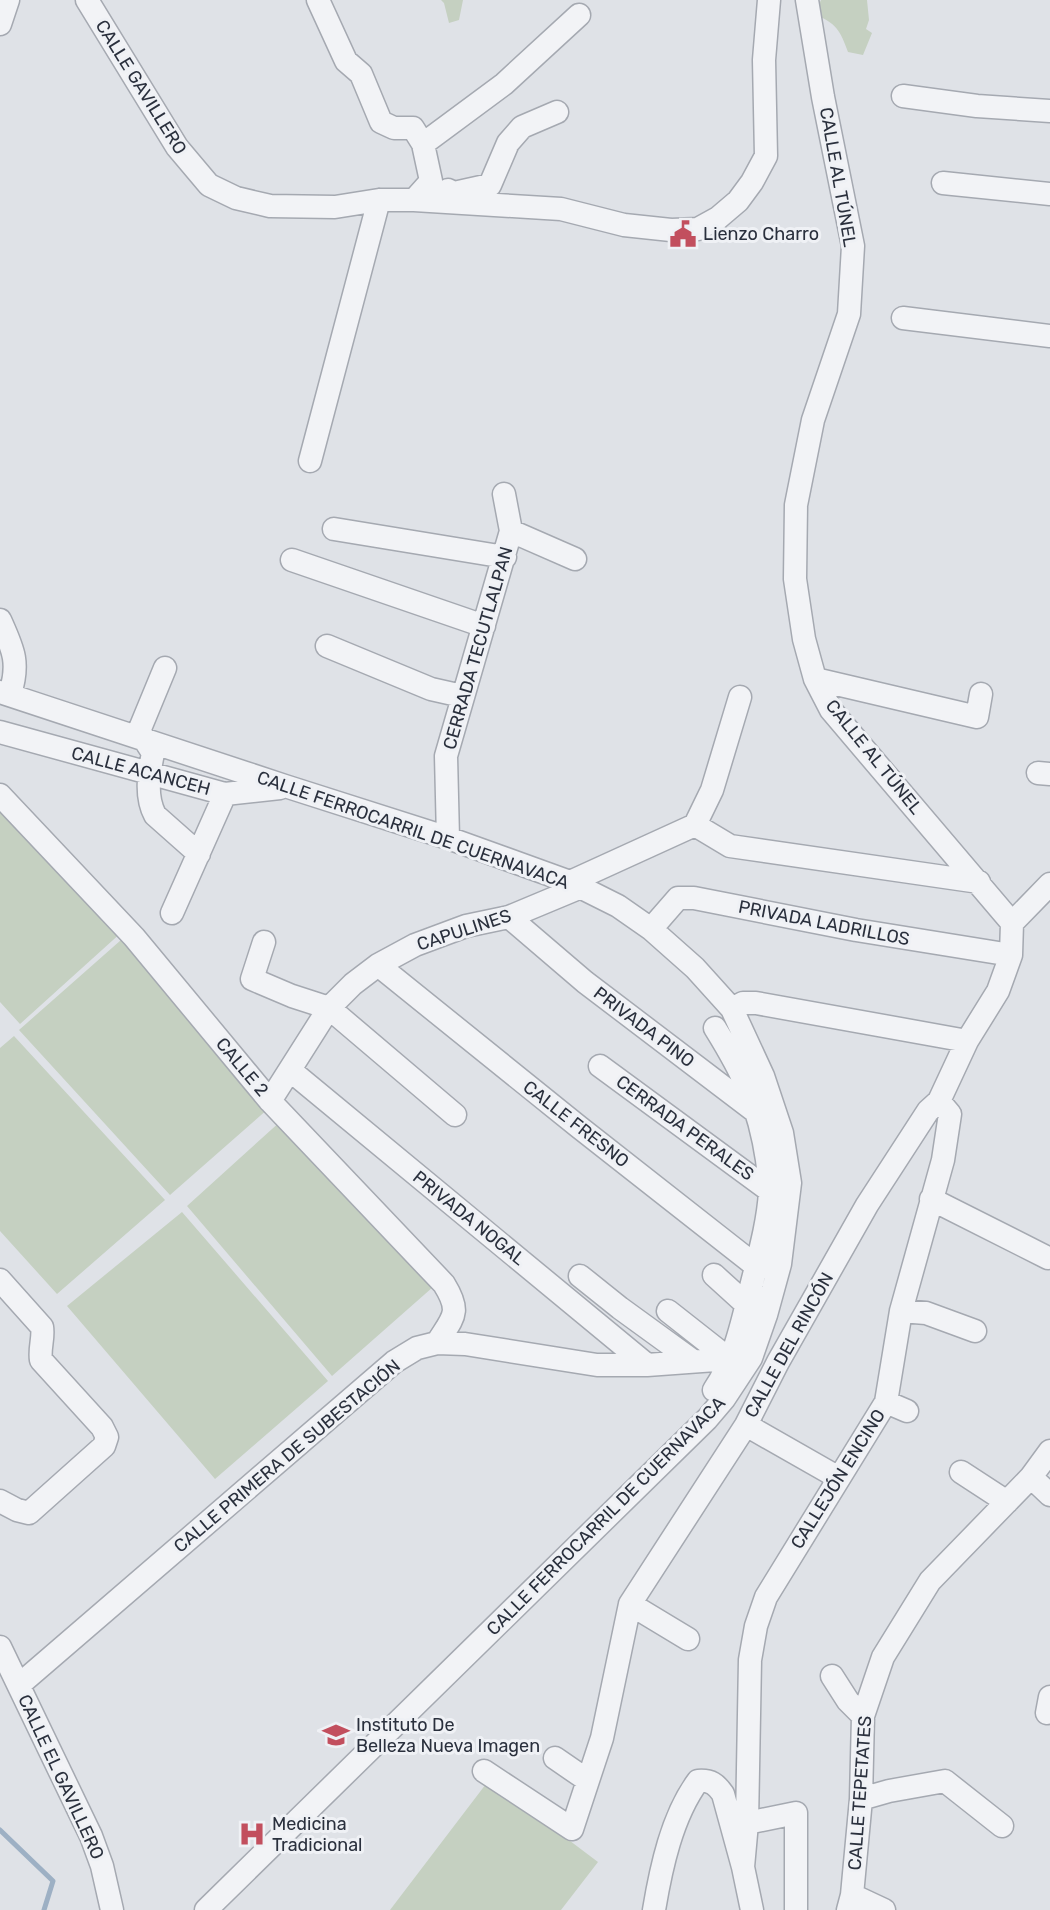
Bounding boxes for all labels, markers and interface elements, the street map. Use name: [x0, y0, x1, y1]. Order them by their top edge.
street label: CALLE GAVILLERO: [91, 16, 191, 158]
street label: CALLE AL TÚNEL: [815, 106, 861, 248]
public building icon: Lienzo Charro: [668, 219, 698, 249]
place label: Lienzo Charro: [703, 223, 819, 245]
street label: CERRADA TECUTLALPAN: [438, 544, 518, 752]
street label: CALLE AL TÚNEL: [821, 695, 927, 819]
street label: CALLE ACANCEH: [69, 742, 213, 800]
street label: CALLE FERROCARRIL DE CUERNAVACA: [254, 766, 572, 894]
street label: PRIVADA LADRILLOS: [736, 896, 912, 950]
street label: CAPULINES: [414, 904, 514, 956]
street label: PRIVADA PINO: [589, 982, 699, 1072]
street label: CALLE 2: [211, 1033, 273, 1101]
street label: CERRADA PERALES: [612, 1071, 758, 1185]
street label: CALLE FRESNO: [519, 1076, 633, 1172]
street label: PRIVADA NOGAL: [408, 1166, 530, 1270]
street label: CALLE DEL RINCÓN: [740, 1268, 838, 1422]
street label: CALLE PRIMERA DE SUBESTACIÓN: [169, 1355, 405, 1557]
street label: CALLE FERROCARRIL DE CUERNAVACA: [482, 1392, 730, 1640]
street label: CALLEJÓN ENCINO: [786, 1405, 890, 1553]
street label: CALLE EL GAVILLERO: [13, 1691, 109, 1863]
place label: Instituto De Belleza Nueva Imagen: [356, 1714, 540, 1757]
street label: CALLE TEPETATES: [844, 1715, 876, 1871]
school or university icon: Instituto De Belleza Nueva Imagen: [321, 1720, 351, 1750]
place label: Medicina Tradicional: [272, 1813, 363, 1856]
hospital icon: Medicina Tradicional: [237, 1819, 267, 1849]

